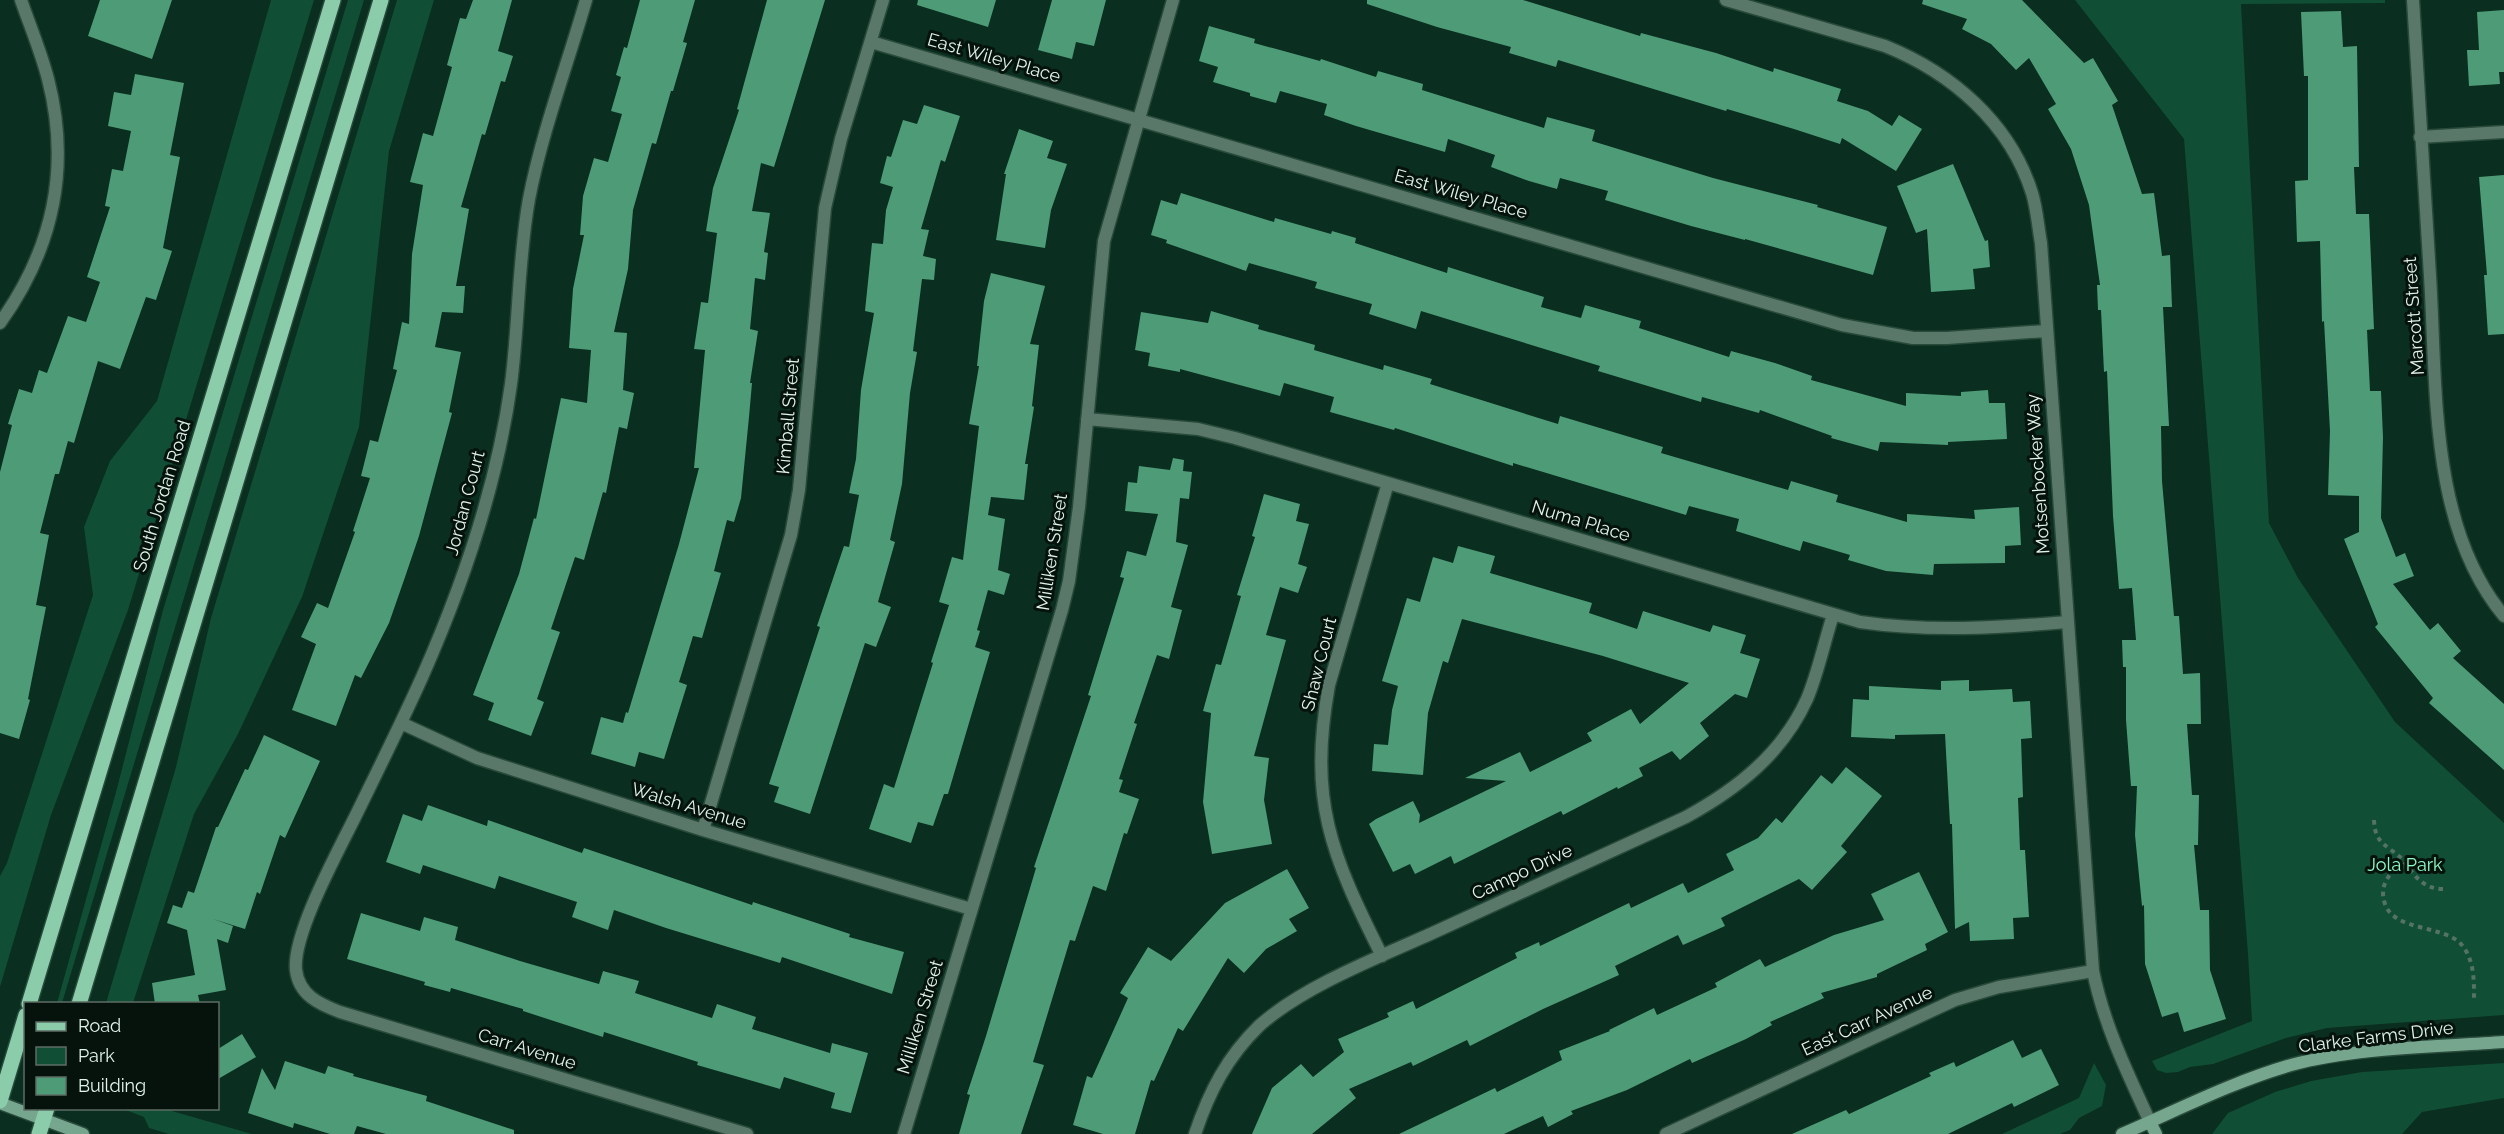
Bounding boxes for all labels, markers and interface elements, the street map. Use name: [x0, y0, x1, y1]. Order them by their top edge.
street label: East Wiley Place: [925, 28, 1064, 87]
street label: East Wiley Place: [1392, 164, 1531, 223]
street label: Marcott Street: [2399, 256, 2428, 376]
street label: Kimball Street: [772, 357, 803, 475]
street label: Motsenbocker Way: [2021, 393, 2054, 555]
street label: South Jordan Road: [128, 417, 195, 574]
street label: Jordan Court: [440, 448, 489, 557]
street label: Milliken Street: [1032, 492, 1071, 612]
street label: Numa Place: [1529, 496, 1633, 546]
street label: Shaw Court: [1297, 615, 1340, 713]
street label: Walsh Avenue: [629, 778, 750, 833]
street label: Campo Drive: [1468, 839, 1576, 904]
park label: Jola Park: [2367, 854, 2443, 875]
street label: Milliken Street: [892, 957, 947, 1076]
street label: East Carr Avenue: [1798, 981, 1936, 1060]
legend: [24, 1002, 219, 1110]
text: Road: [78, 1015, 121, 1036]
street label: Clarke Farms Drive: [2297, 1017, 2455, 1056]
street label: Carr Avenue: [476, 1024, 579, 1074]
text: Park: [78, 1045, 115, 1066]
text: Building: [78, 1075, 146, 1096]

